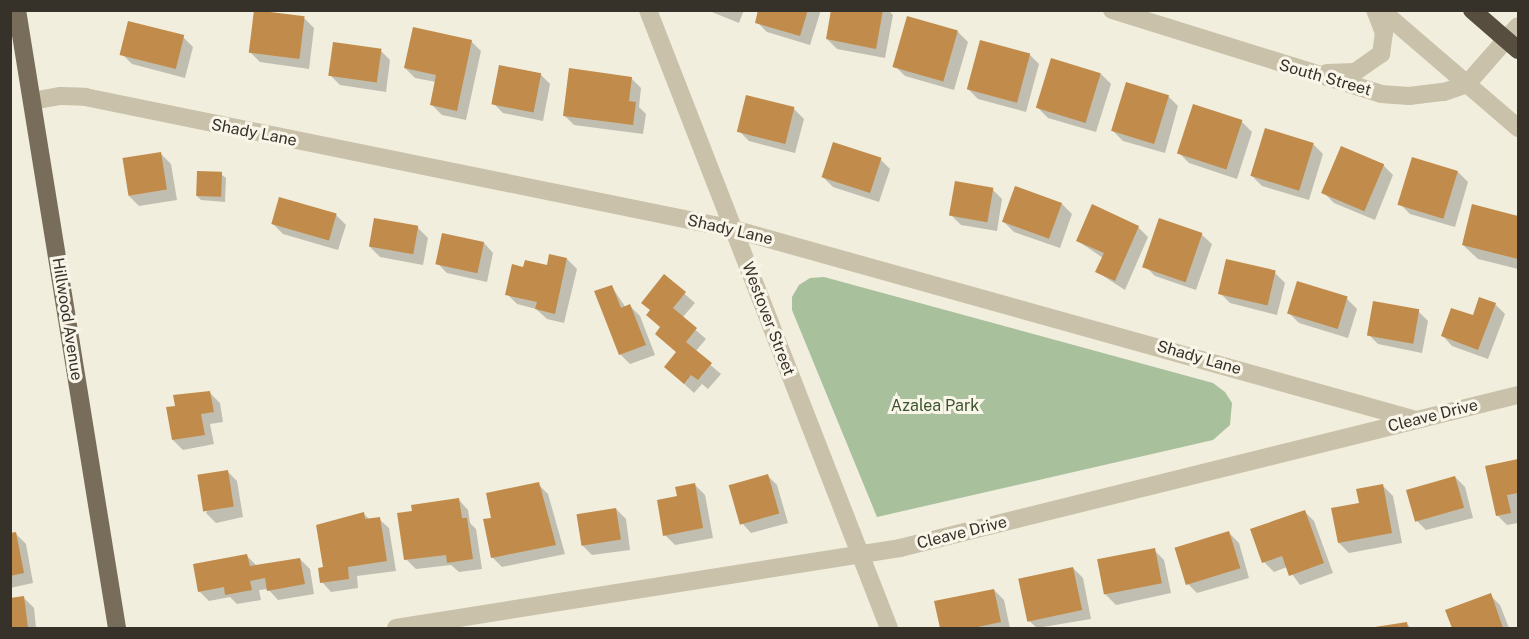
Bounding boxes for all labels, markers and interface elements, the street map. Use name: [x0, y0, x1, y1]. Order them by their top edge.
street label: South Street: [1277, 56, 1373, 100]
street label: Shady Lane: [210, 115, 298, 151]
street label: Shady Lane: [686, 211, 774, 249]
street label: Hillwood Avenue: [48, 256, 86, 382]
street label: Westover Street: [737, 259, 799, 379]
street label: Shady Lane: [1155, 337, 1243, 379]
park label: Azalea Park: [891, 396, 979, 416]
street label: Cleave Drive: [1386, 396, 1480, 436]
street label: Cleave Drive: [915, 513, 1009, 553]

